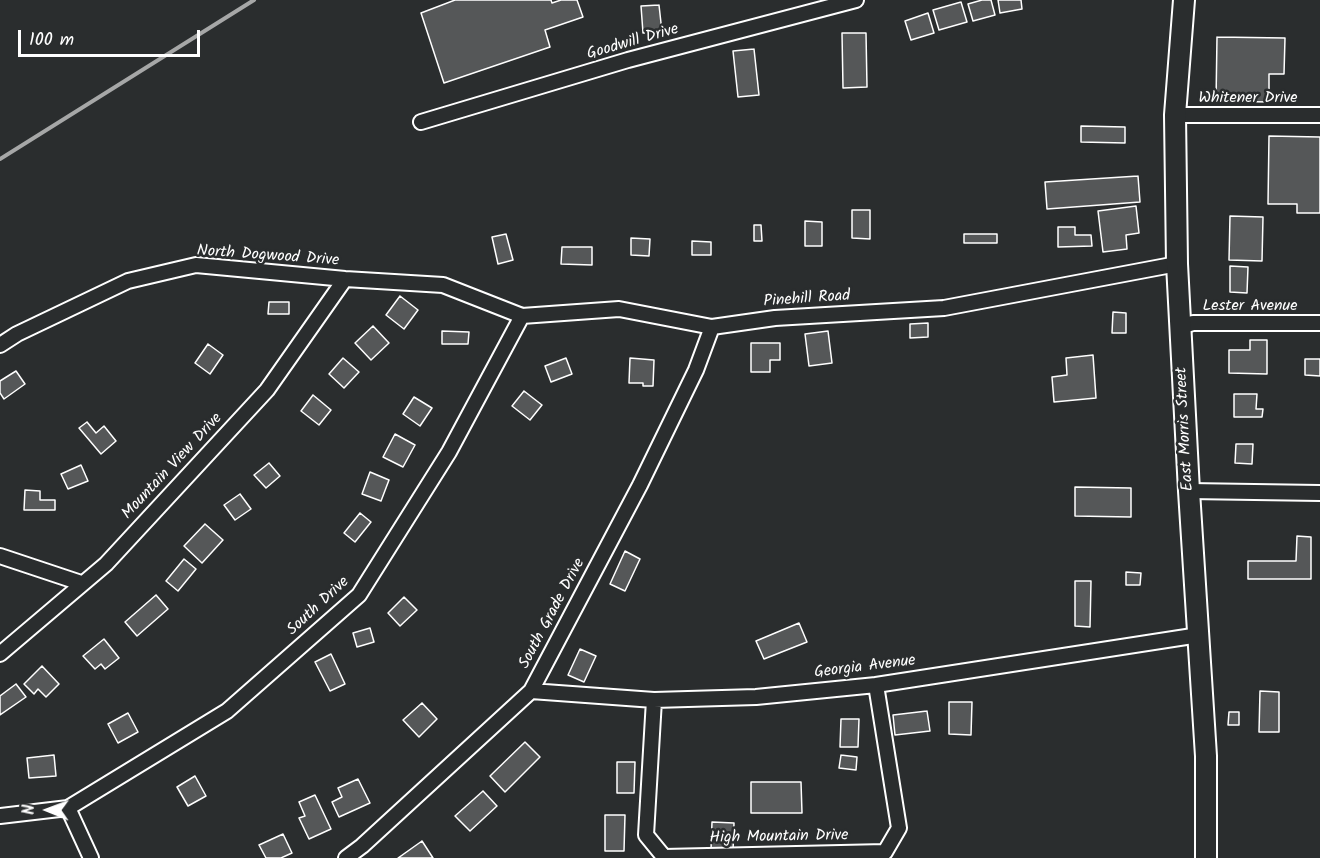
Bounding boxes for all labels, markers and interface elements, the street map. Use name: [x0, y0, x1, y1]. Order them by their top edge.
scale bar: [21, 18, 202, 56]
street label: Goodwill Drive: [585, 21, 681, 65]
text: 100 m: [29, 26, 74, 55]
street label: Whitener Drive: [1198, 89, 1298, 109]
street label: North Dogwood Drive: [196, 242, 340, 272]
street label: Pinehill Road: [763, 287, 851, 313]
street label: Lester Avenue: [1203, 297, 1297, 317]
street label: East Morris Street: [1173, 366, 1199, 492]
street label: Mountain View Drive: [119, 410, 227, 524]
street label: South Grade Drive: [516, 556, 590, 672]
street label: South Drive: [284, 573, 354, 641]
street label: Georgia Avenue: [813, 652, 917, 684]
north arrow: [18, 780, 78, 840]
text: N: [17, 804, 42, 815]
street label: High Mountain Drive: [709, 827, 849, 849]

